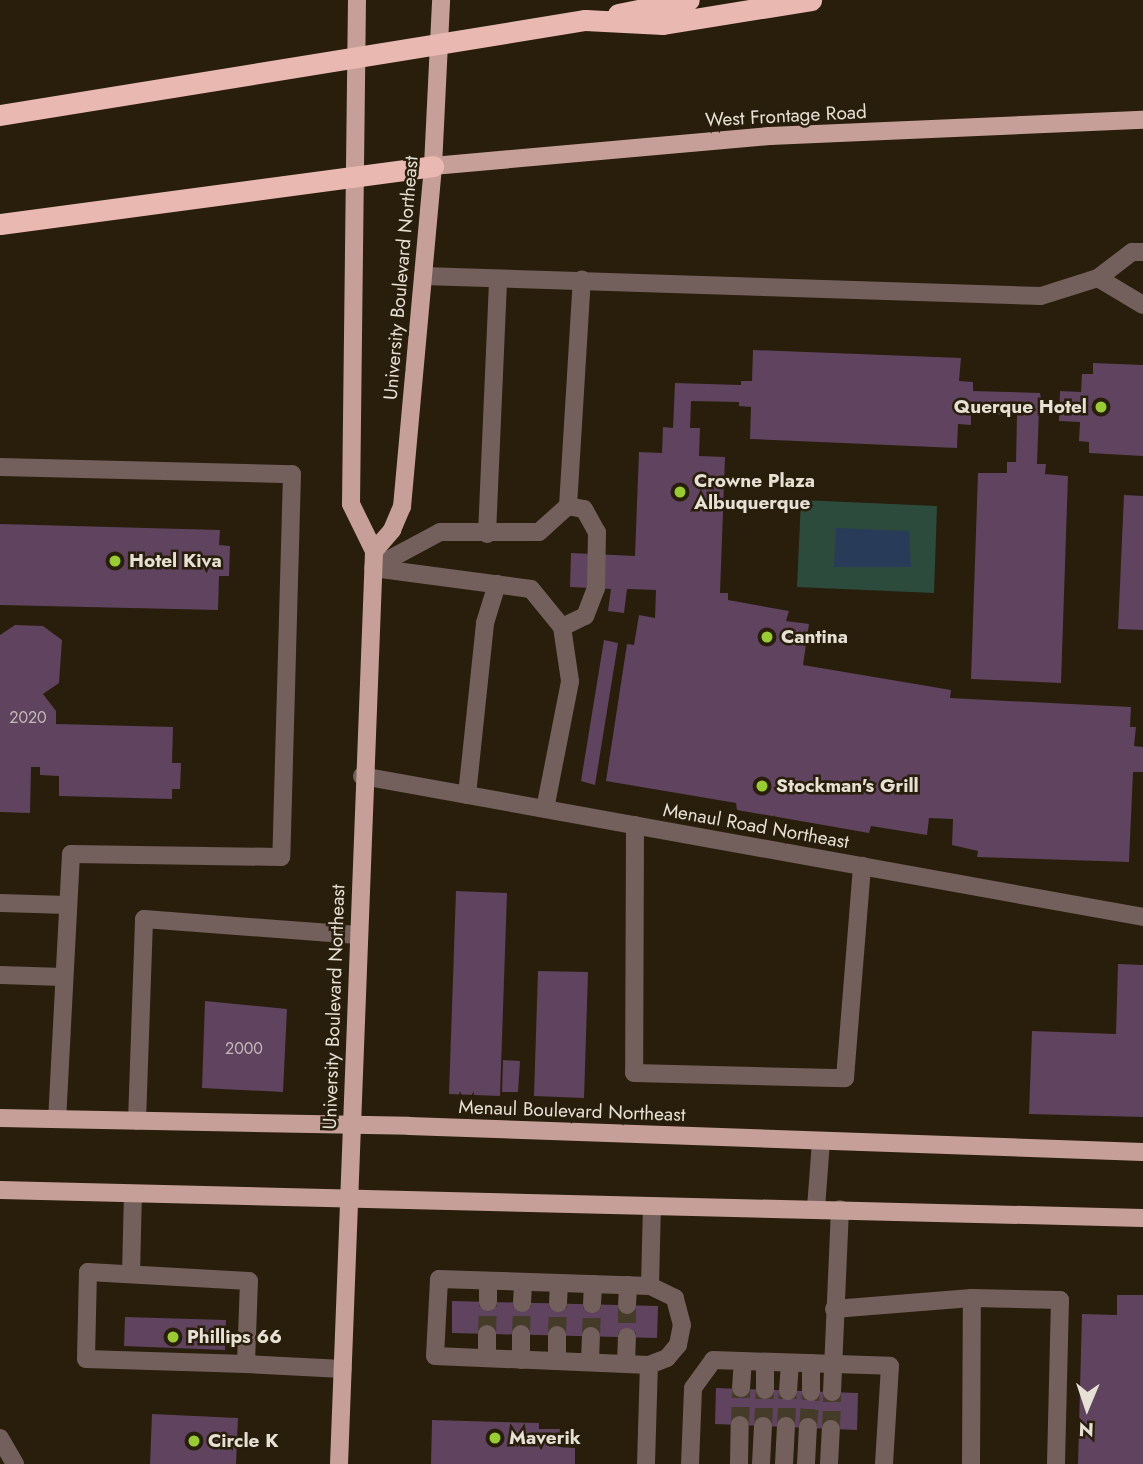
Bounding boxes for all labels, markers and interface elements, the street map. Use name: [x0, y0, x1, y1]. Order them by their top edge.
street label: West Frontage Road: [705, 100, 867, 132]
street label: University Boulevard Northeast: [379, 155, 423, 401]
place label: Querque Hotel: [954, 396, 1087, 418]
marker: Querque Hotel: [1093, 399, 1109, 415]
place label: Crowne Plaza Albuquerque: [694, 470, 815, 514]
marker: Crowne Plaza Albuquerque: [672, 484, 688, 500]
place label: Hotel Kiva: [129, 550, 222, 572]
marker: Hotel Kiva: [107, 553, 123, 569]
place label: Cantina: [781, 626, 848, 648]
marker: Cantina: [759, 629, 775, 645]
house number: 2020: [9, 708, 47, 728]
place label: Stockman's Grill: [776, 775, 919, 797]
marker: Stockman's Grill: [754, 778, 770, 794]
street label: Menaul Road Northeast: [661, 798, 851, 854]
street label: University Boulevard Northeast: [318, 884, 350, 1130]
house number: 2000: [225, 1039, 263, 1059]
street label: Menaul Boulevard Northeast: [458, 1096, 686, 1126]
place label: Phillips 66: [187, 1326, 282, 1348]
marker: Phillips 66: [165, 1329, 181, 1345]
north arrow: [1052, 1373, 1122, 1443]
text: N: [1078, 1416, 1094, 1443]
place label: Maverik: [509, 1427, 581, 1449]
place label: Circle K: [208, 1430, 278, 1452]
marker: Maverik: [487, 1430, 503, 1446]
marker: Circle K: [186, 1433, 202, 1449]

